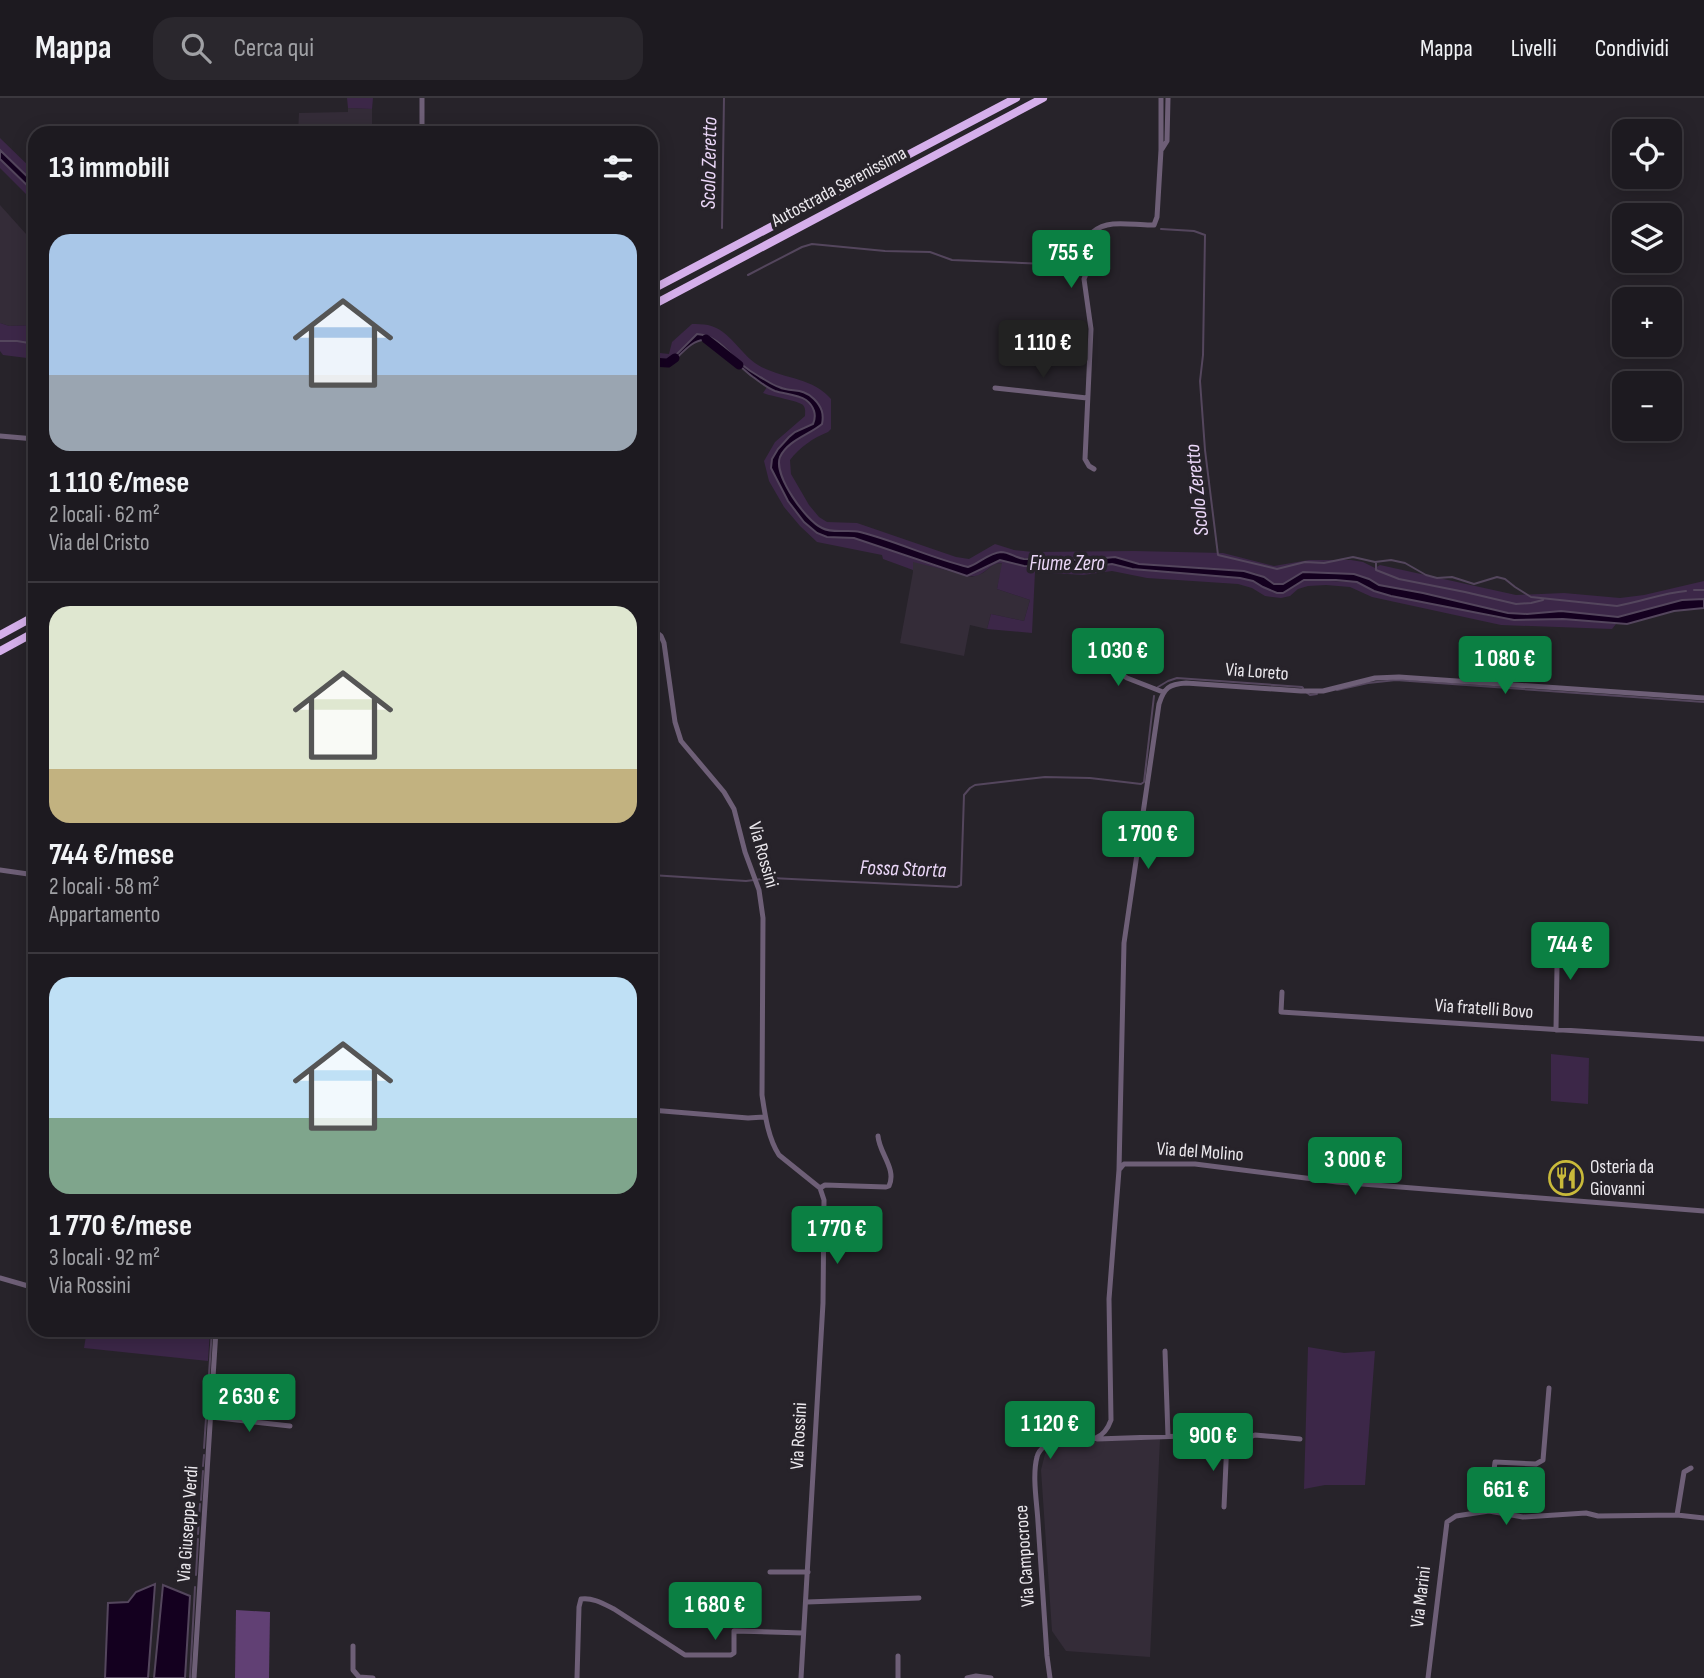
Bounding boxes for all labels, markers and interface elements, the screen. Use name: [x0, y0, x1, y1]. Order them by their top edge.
search box: [153, 17, 643, 80]
text: Mappa: [35, 28, 111, 68]
icon: search: [177, 29, 215, 67]
text: Cerca qui: [233, 33, 314, 64]
text: Mappa: [1420, 34, 1473, 63]
text: Livelli: [1511, 34, 1557, 63]
text: Condividi: [1595, 34, 1669, 63]
water label: Scolo Zeretto: [696, 116, 722, 209]
map controls: [1612, 119, 1682, 441]
button: locate: [1612, 119, 1682, 189]
street label: Autostrada Serenissima: [767, 142, 910, 233]
icon: filters: [599, 149, 637, 187]
text: 13 immobili: [49, 150, 170, 186]
button: layers: [1612, 203, 1682, 273]
pin: 755 €: [1022, 230, 1120, 290]
text: 755 €: [1048, 239, 1094, 267]
icon: home: [280, 280, 406, 406]
button: +: [1612, 287, 1682, 357]
pin: 1 110 €: [978, 320, 1108, 380]
text: 1 110 €: [1015, 329, 1071, 357]
button: −: [1612, 371, 1682, 441]
water label: Scolo Zeretto: [1180, 442, 1214, 537]
text: 1 110 €/mese: [49, 465, 189, 501]
text: 2 locali · 62 m²: [49, 501, 160, 529]
text: Via del Cristo: [49, 529, 150, 557]
water label: Fiume Zero: [1029, 551, 1105, 576]
pin: 1 030 €: [1053, 628, 1183, 688]
pin: 1 080 €: [1440, 636, 1570, 696]
text: 1 030 €: [1088, 637, 1148, 665]
text: 1 080 €: [1475, 645, 1535, 673]
icon: home: [280, 652, 406, 778]
street label: Via Loreto: [1225, 658, 1289, 686]
pin: 1 700 €: [1083, 812, 1213, 871]
street label: Via Rossini: [743, 819, 783, 891]
text: 1 700 €: [1118, 820, 1178, 848]
text: 744 €/mese: [49, 837, 174, 873]
water label: Fossa Storta: [859, 855, 947, 883]
text: 2 locali · 58 m²: [49, 873, 160, 901]
text: Appartamento: [49, 901, 160, 929]
pin: 744 €: [1521, 922, 1619, 982]
text: 744 €: [1547, 931, 1593, 959]
street label: Via fratelli Bovo: [1434, 994, 1534, 1024]
icon: home: [280, 1023, 406, 1149]
street label: Via del Molino: [1156, 1137, 1244, 1167]
pin: 3 000 €: [1290, 1138, 1420, 1197]
text: 3 000 €: [1324, 1146, 1386, 1174]
place label: Osteria da Giovanni: [1590, 1156, 1654, 1201]
restaurant icon: Osteria da Giovanni: [1547, 1159, 1585, 1197]
pin: 1 770 €: [772, 1206, 902, 1266]
text: 1 770 €/mese: [49, 1208, 192, 1244]
text: 1 770 €: [808, 1215, 866, 1243]
text: 3 locali · 92 m²: [49, 1244, 160, 1272]
text: Via Rossini: [49, 1272, 131, 1300]
pin: 2 630 €: [184, 1374, 314, 1434]
text: 2 630 €: [218, 1383, 280, 1411]
street label: Via Rossini: [786, 1402, 812, 1470]
pin: 1 120 €: [985, 1402, 1115, 1461]
text: 1 120 €: [1021, 1410, 1079, 1438]
pin: 900 €: [1164, 1414, 1262, 1473]
text: 900 €: [1189, 1422, 1237, 1450]
street label: Via Giuseppe Verdi: [172, 1465, 204, 1583]
pin: 661 €: [1457, 1468, 1555, 1527]
text: 661 €: [1483, 1476, 1529, 1504]
street label: Via Campocroce: [1010, 1504, 1040, 1608]
street label: Via Marini: [1406, 1565, 1436, 1629]
pin: 1 680 €: [650, 1582, 780, 1642]
text: 1 680 €: [685, 1591, 745, 1619]

